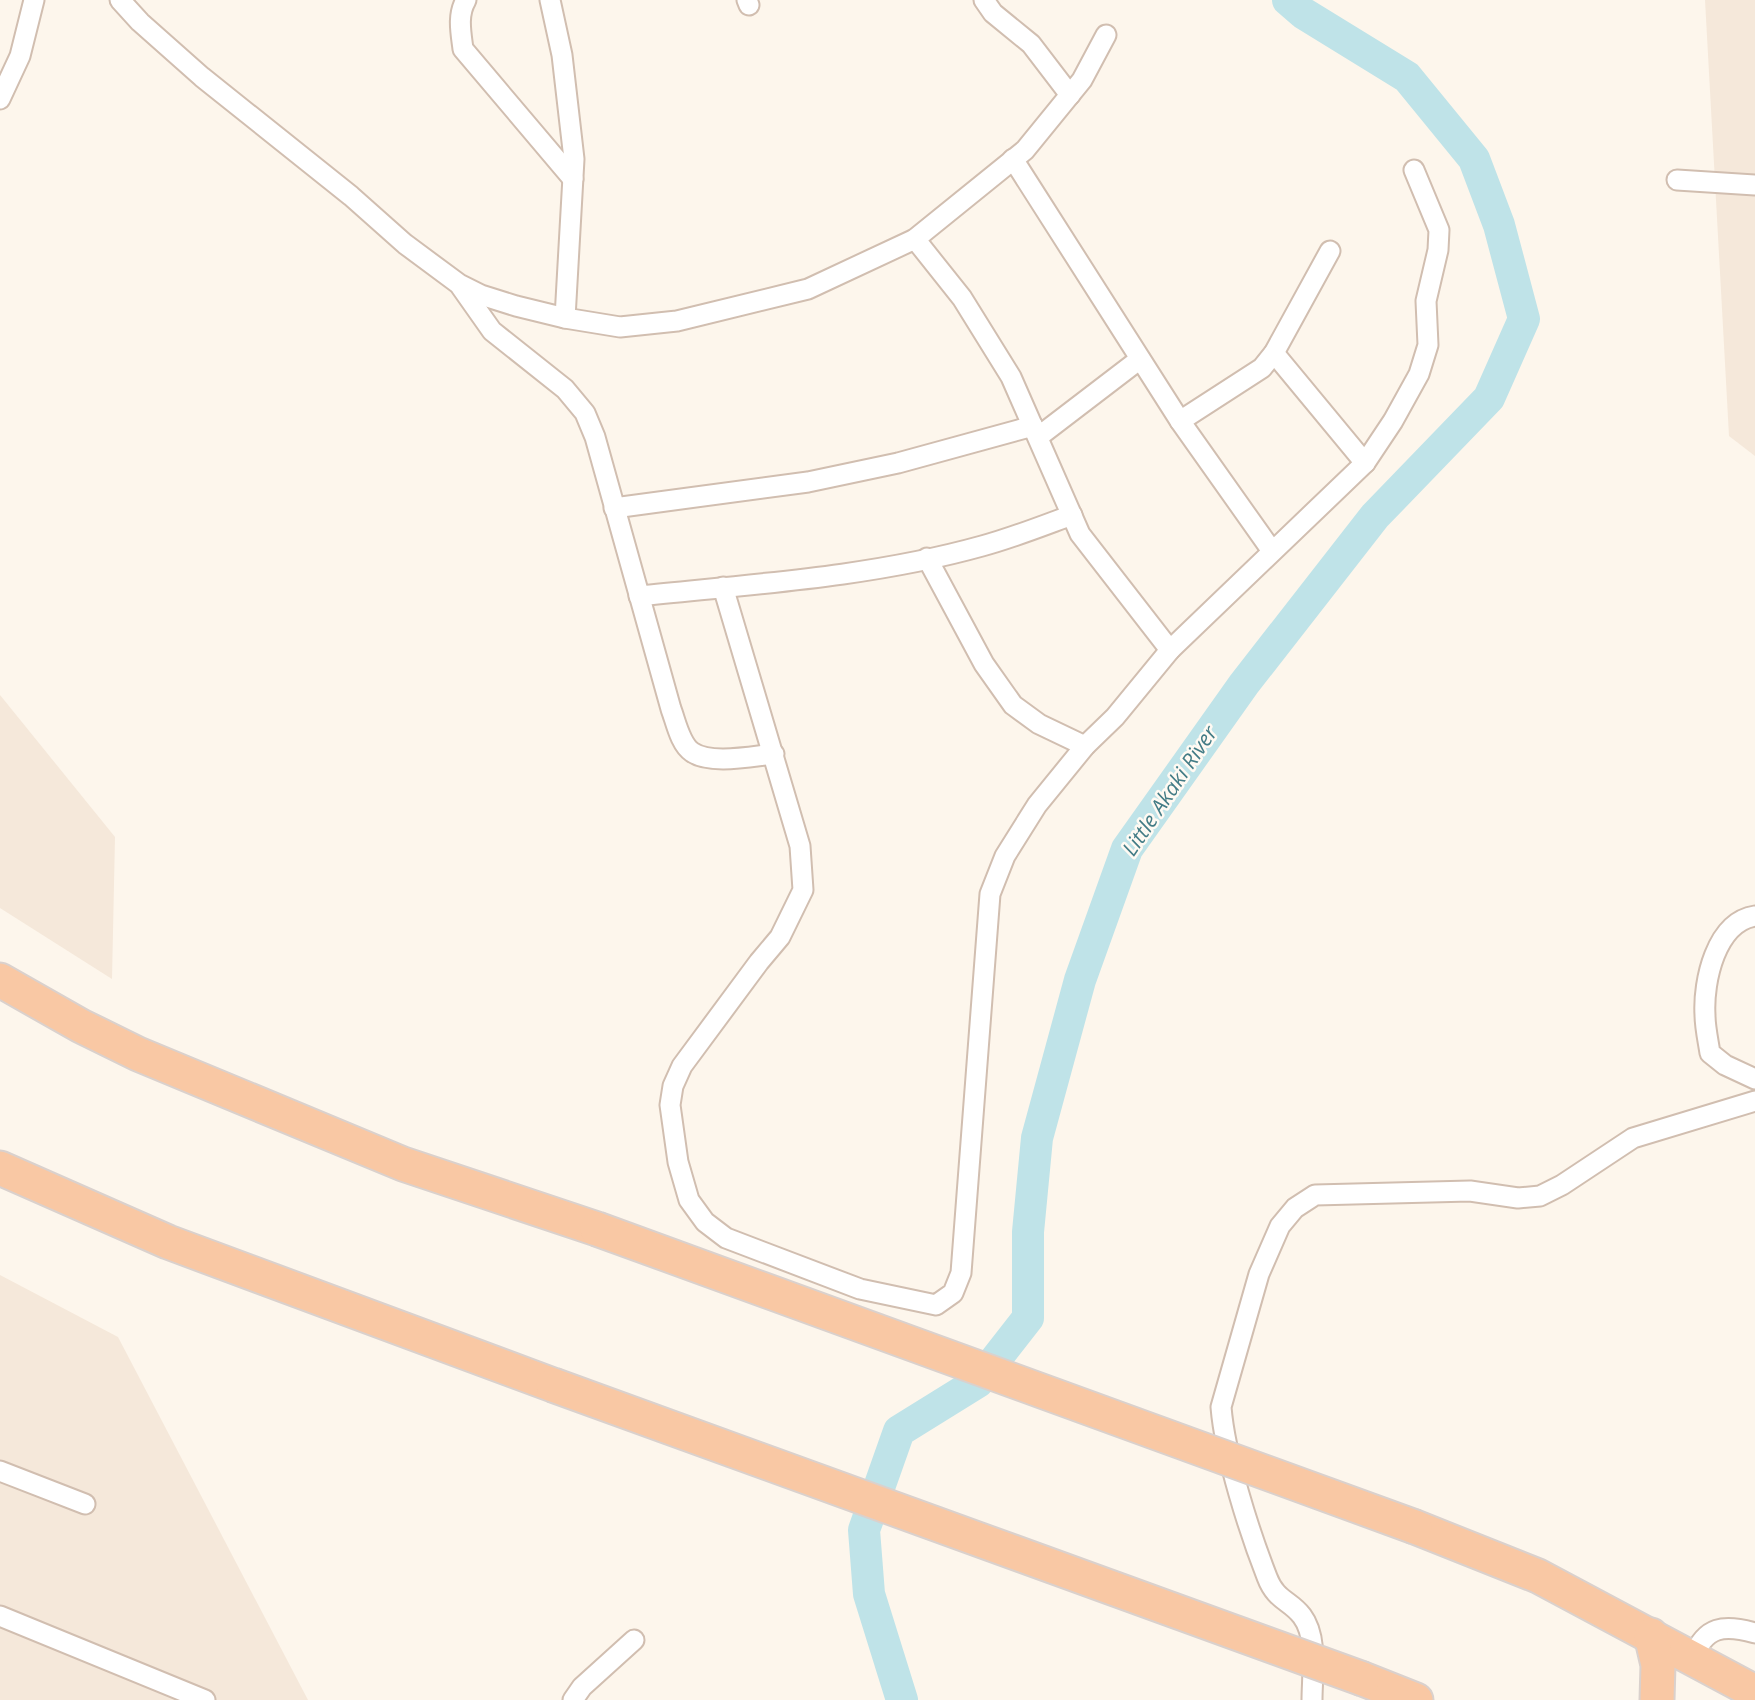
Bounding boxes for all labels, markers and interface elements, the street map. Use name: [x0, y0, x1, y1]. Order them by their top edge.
water label: Little Akaki River: [1115, 719, 1223, 861]

